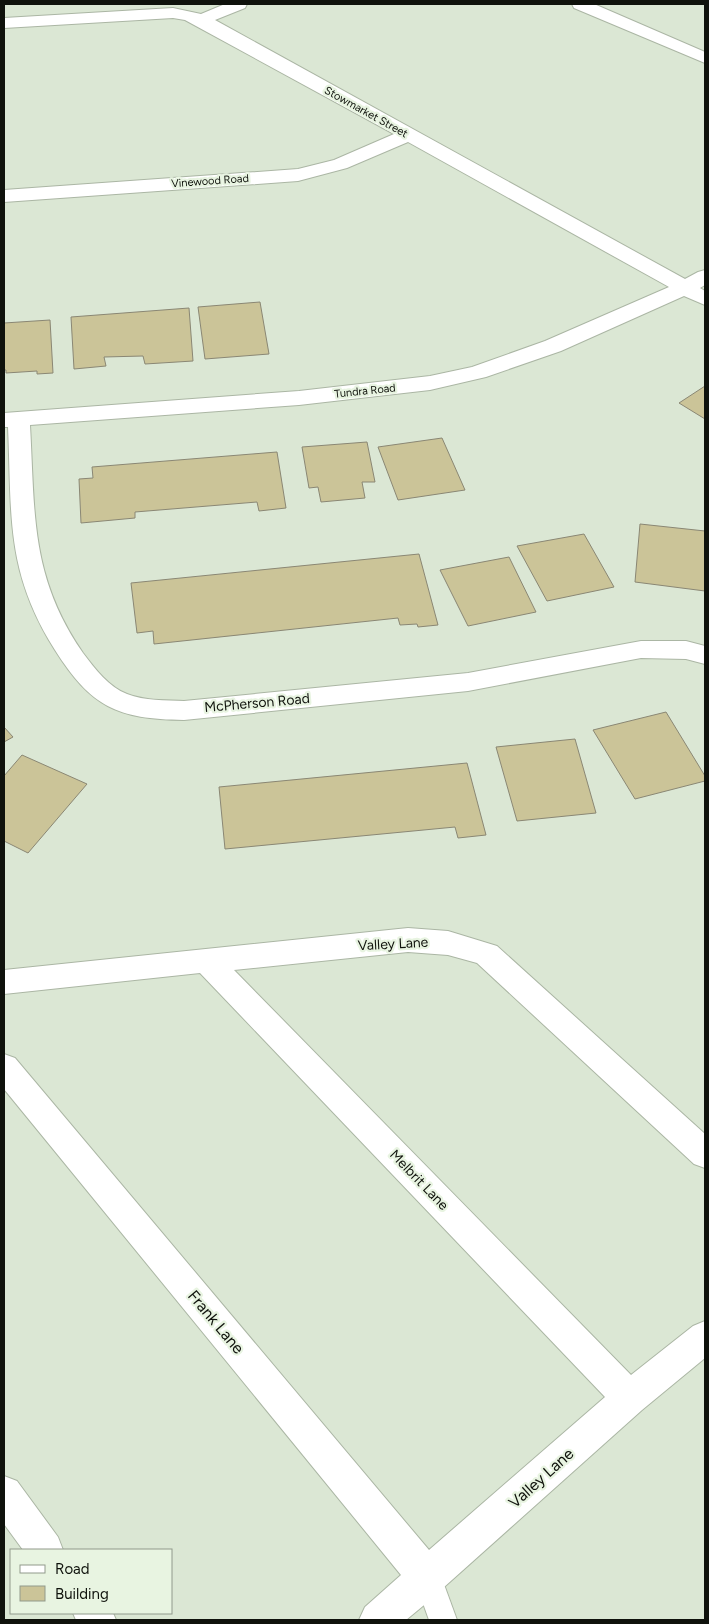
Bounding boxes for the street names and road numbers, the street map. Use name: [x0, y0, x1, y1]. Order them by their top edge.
street label: Stowmarket Street: [322, 84, 410, 140]
street label: Vinewood Road: [171, 172, 249, 190]
street label: Tundra Road: [334, 381, 396, 401]
street label: McPherson Road: [204, 690, 310, 716]
street label: Valley Lane: [357, 934, 429, 954]
street label: Melbrit Lane: [386, 1146, 452, 1214]
street label: Frank Lane: [184, 1286, 248, 1358]
street label: Valley Lane: [505, 1444, 578, 1512]

